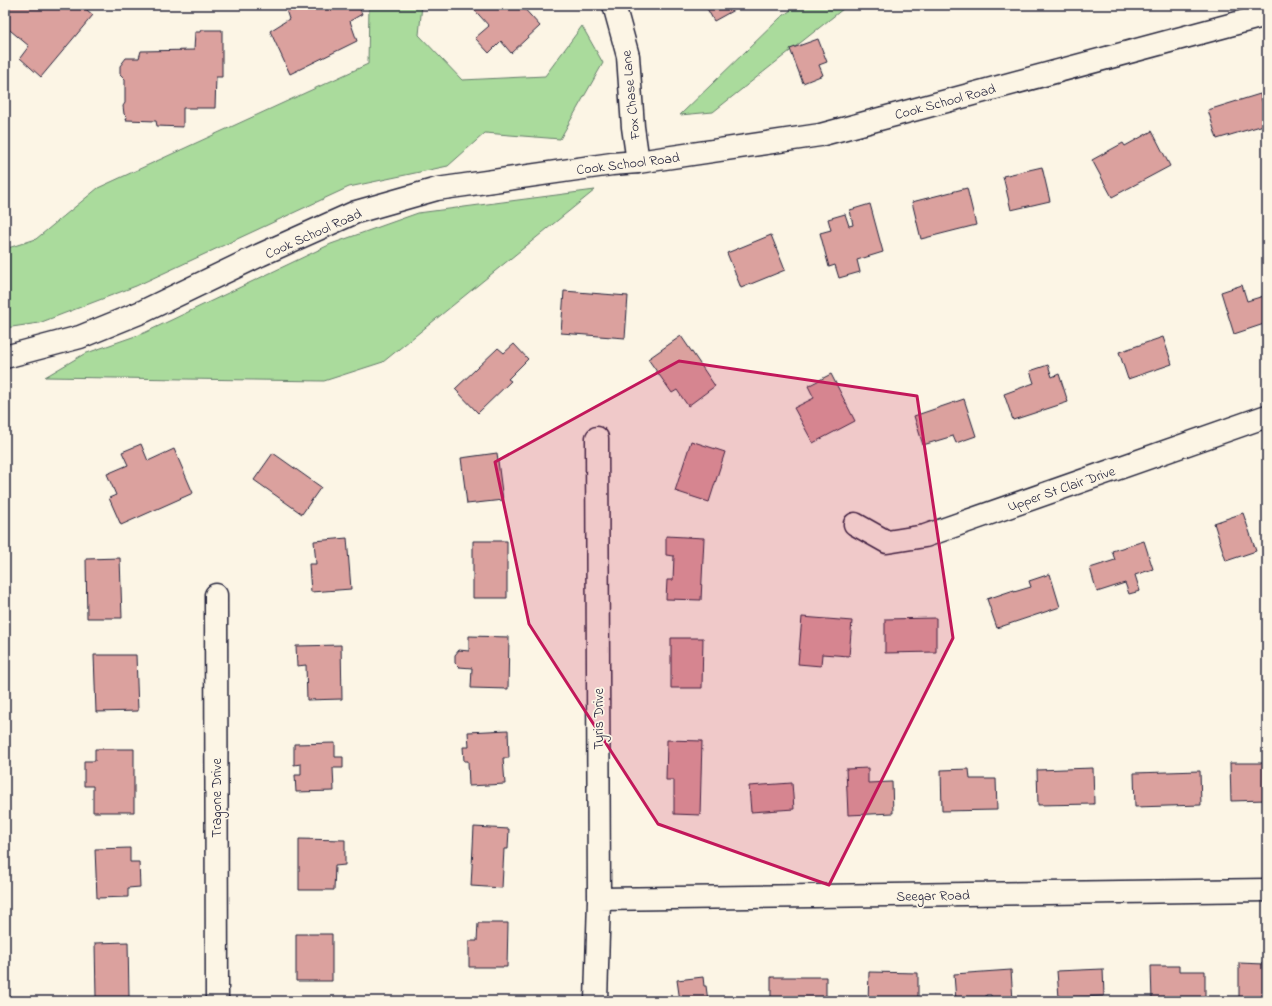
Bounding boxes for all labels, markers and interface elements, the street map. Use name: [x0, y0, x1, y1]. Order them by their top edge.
street label: Fox Chase Lane: [616, 48, 647, 141]
street label: Cook School Road: [893, 79, 998, 126]
street label: Cook School Road: [575, 148, 681, 181]
street label: Cook School Road: [262, 204, 365, 265]
street label: Upper St Clair Drive: [1005, 461, 1119, 518]
street label: Tyris Drive: [589, 688, 611, 750]
street label: Tragone Drive: [207, 758, 229, 838]
street label: Seegar Road: [896, 885, 970, 909]

